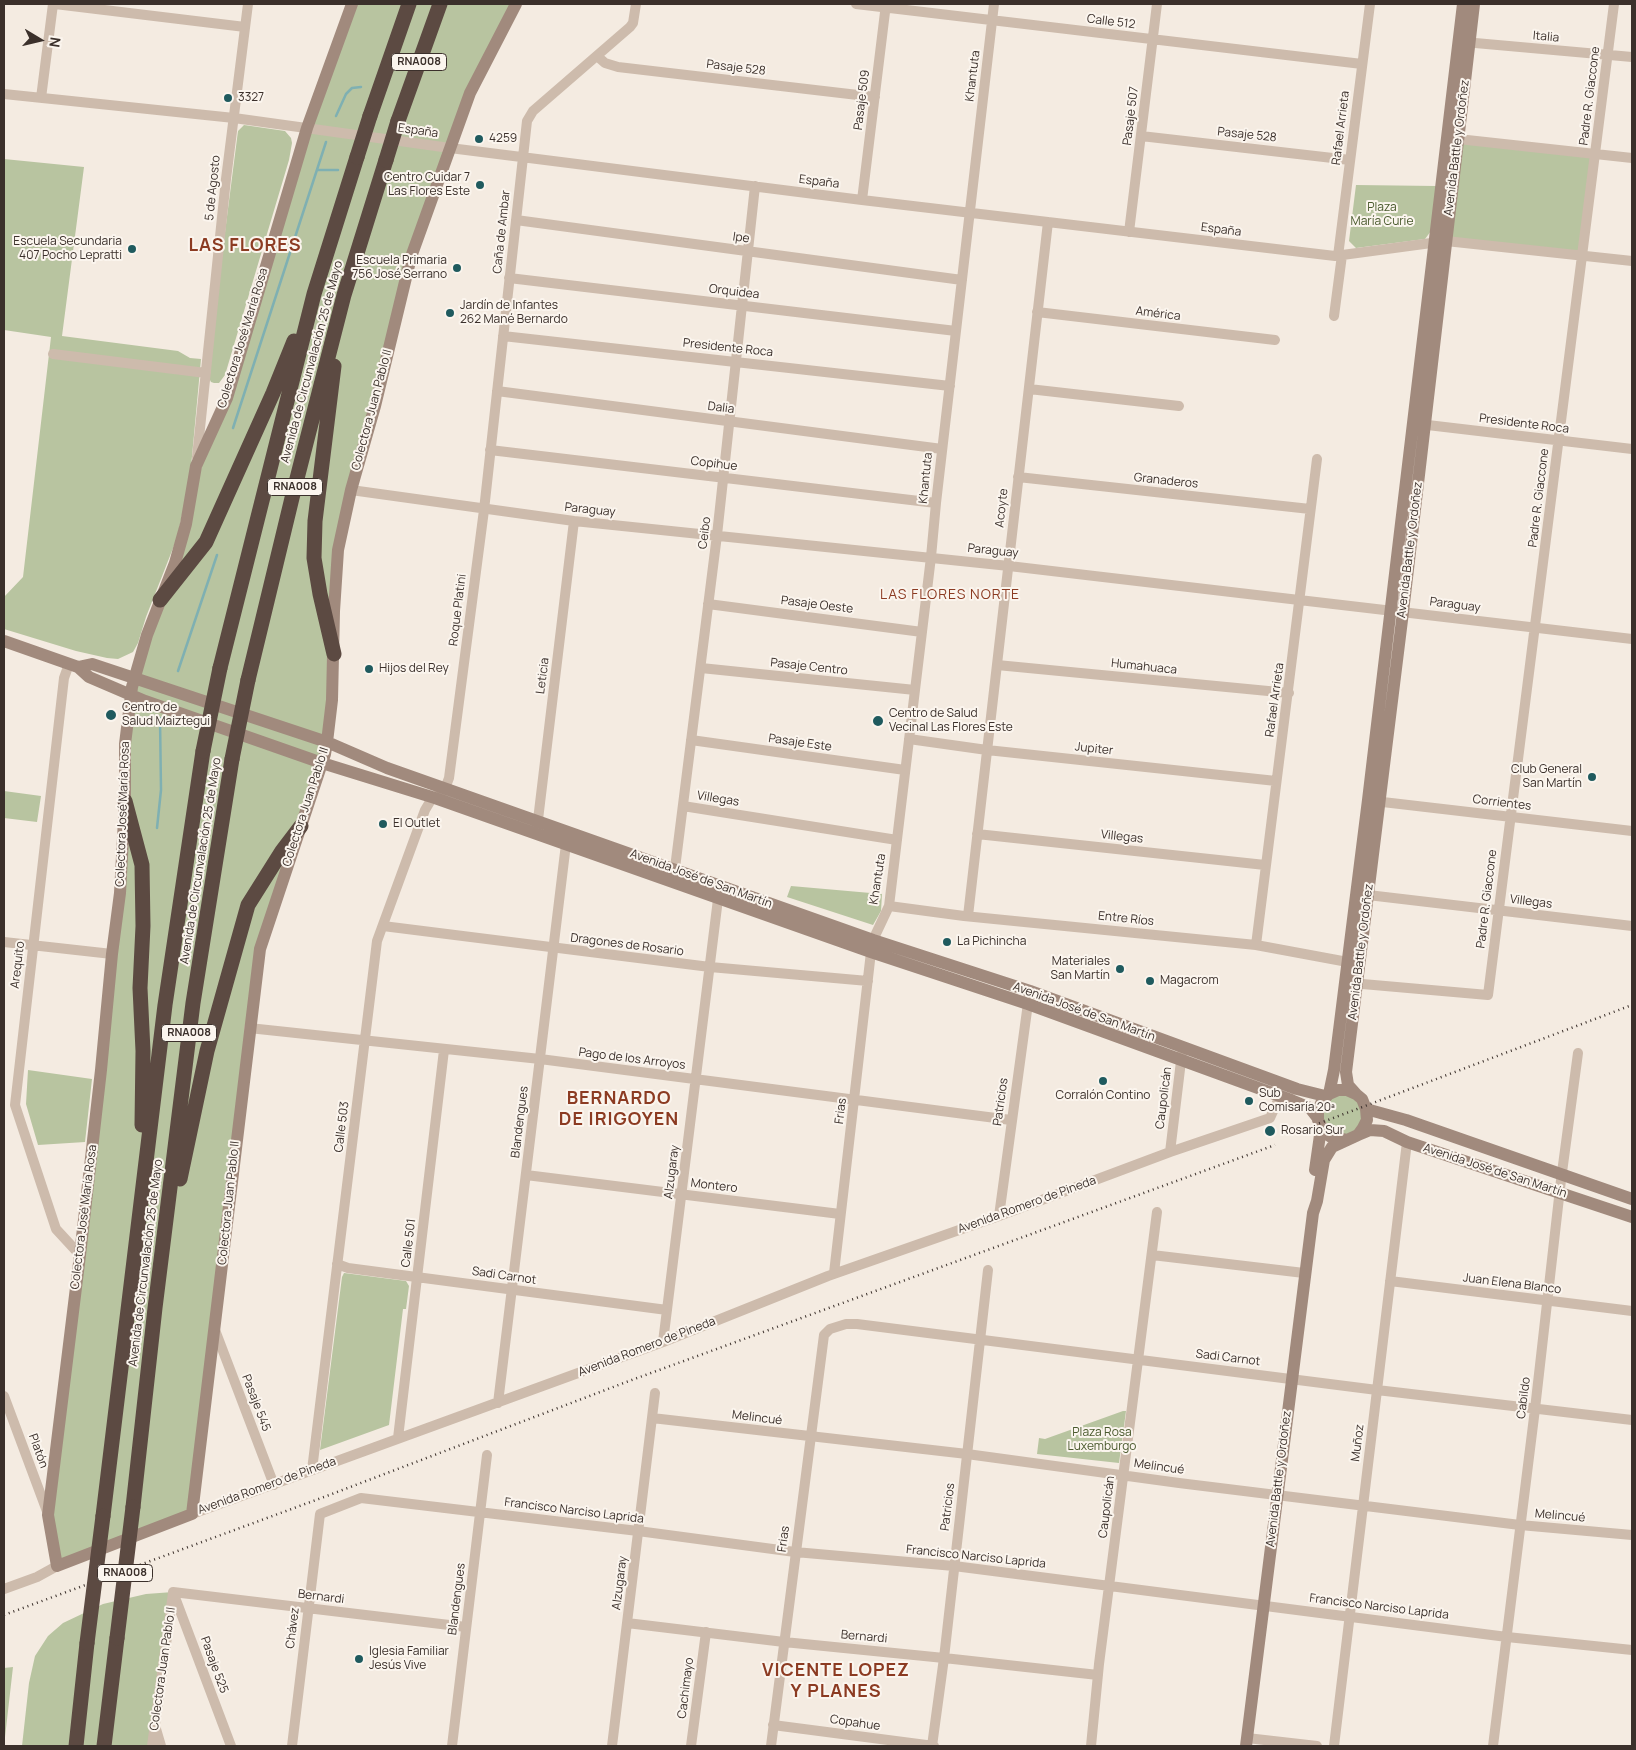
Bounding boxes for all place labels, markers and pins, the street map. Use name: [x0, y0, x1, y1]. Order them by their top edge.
place label: 3327: [238, 91, 264, 105]
marker: 3327: [222, 92, 234, 104]
place label: 4259: [489, 132, 517, 146]
marker: 4259: [473, 133, 485, 145]
place label: Centro Cuidar 7 Las Flores Este: [384, 171, 470, 199]
marker: Centro Cuidar 7 Las Flores Este: [474, 179, 486, 191]
place label: Escuela Secundaria 407 Pocho Lepratti: [13, 235, 122, 263]
marker: Escuela Secundaria 407 Pocho Lepratti: [126, 243, 138, 255]
place label: Escuela Primaria 756 José Serrano: [352, 254, 447, 282]
marker: Escuela Primaria 756 José Serrano: [451, 262, 463, 274]
place label: Jardín de Infantes 262 Mané Bernardo: [460, 299, 568, 327]
marker: Jardín de Infantes 262 Mané Bernardo: [444, 307, 456, 319]
place label: Hijos del Rey: [379, 662, 449, 676]
marker: Hijos del Rey: [363, 663, 375, 675]
place label: Centro de Salud Maiztegui: [122, 701, 210, 729]
place label: Centro de Salud Vecinal Las Flores Este: [889, 707, 1013, 735]
marker: Centro de Salud Maiztegui: [104, 708, 118, 722]
marker: Centro de Salud Vecinal Las Flores Este: [871, 714, 885, 728]
place label: Club General San Martín: [1511, 763, 1582, 791]
marker: Club General San Martín: [1586, 771, 1598, 783]
place label: El Outlet: [393, 817, 440, 831]
marker: El Outlet: [377, 818, 389, 830]
place label: La Pichincha: [957, 935, 1026, 949]
marker: La Pichincha: [941, 936, 953, 948]
place label: Materiales San Martín: [1051, 955, 1110, 983]
marker: Materiales San Martín: [1114, 963, 1126, 975]
place label: Magacrom: [1160, 974, 1219, 988]
marker: Magacrom: [1144, 975, 1156, 987]
marker: Corralón Contino: [1097, 1075, 1109, 1087]
place label: Sub Comisaría 20ª: [1259, 1087, 1335, 1115]
place label: Corralón Contino: [1056, 1089, 1150, 1103]
marker: Sub Comisaría 20ª: [1243, 1095, 1255, 1107]
marker: Rosario Sur: [1263, 1124, 1277, 1138]
place label: Rosario Sur: [1281, 1124, 1344, 1138]
place label: Iglesia Familiar Jesús Vive: [369, 1645, 449, 1673]
marker: Iglesia Familiar Jesús Vive: [353, 1653, 365, 1665]

